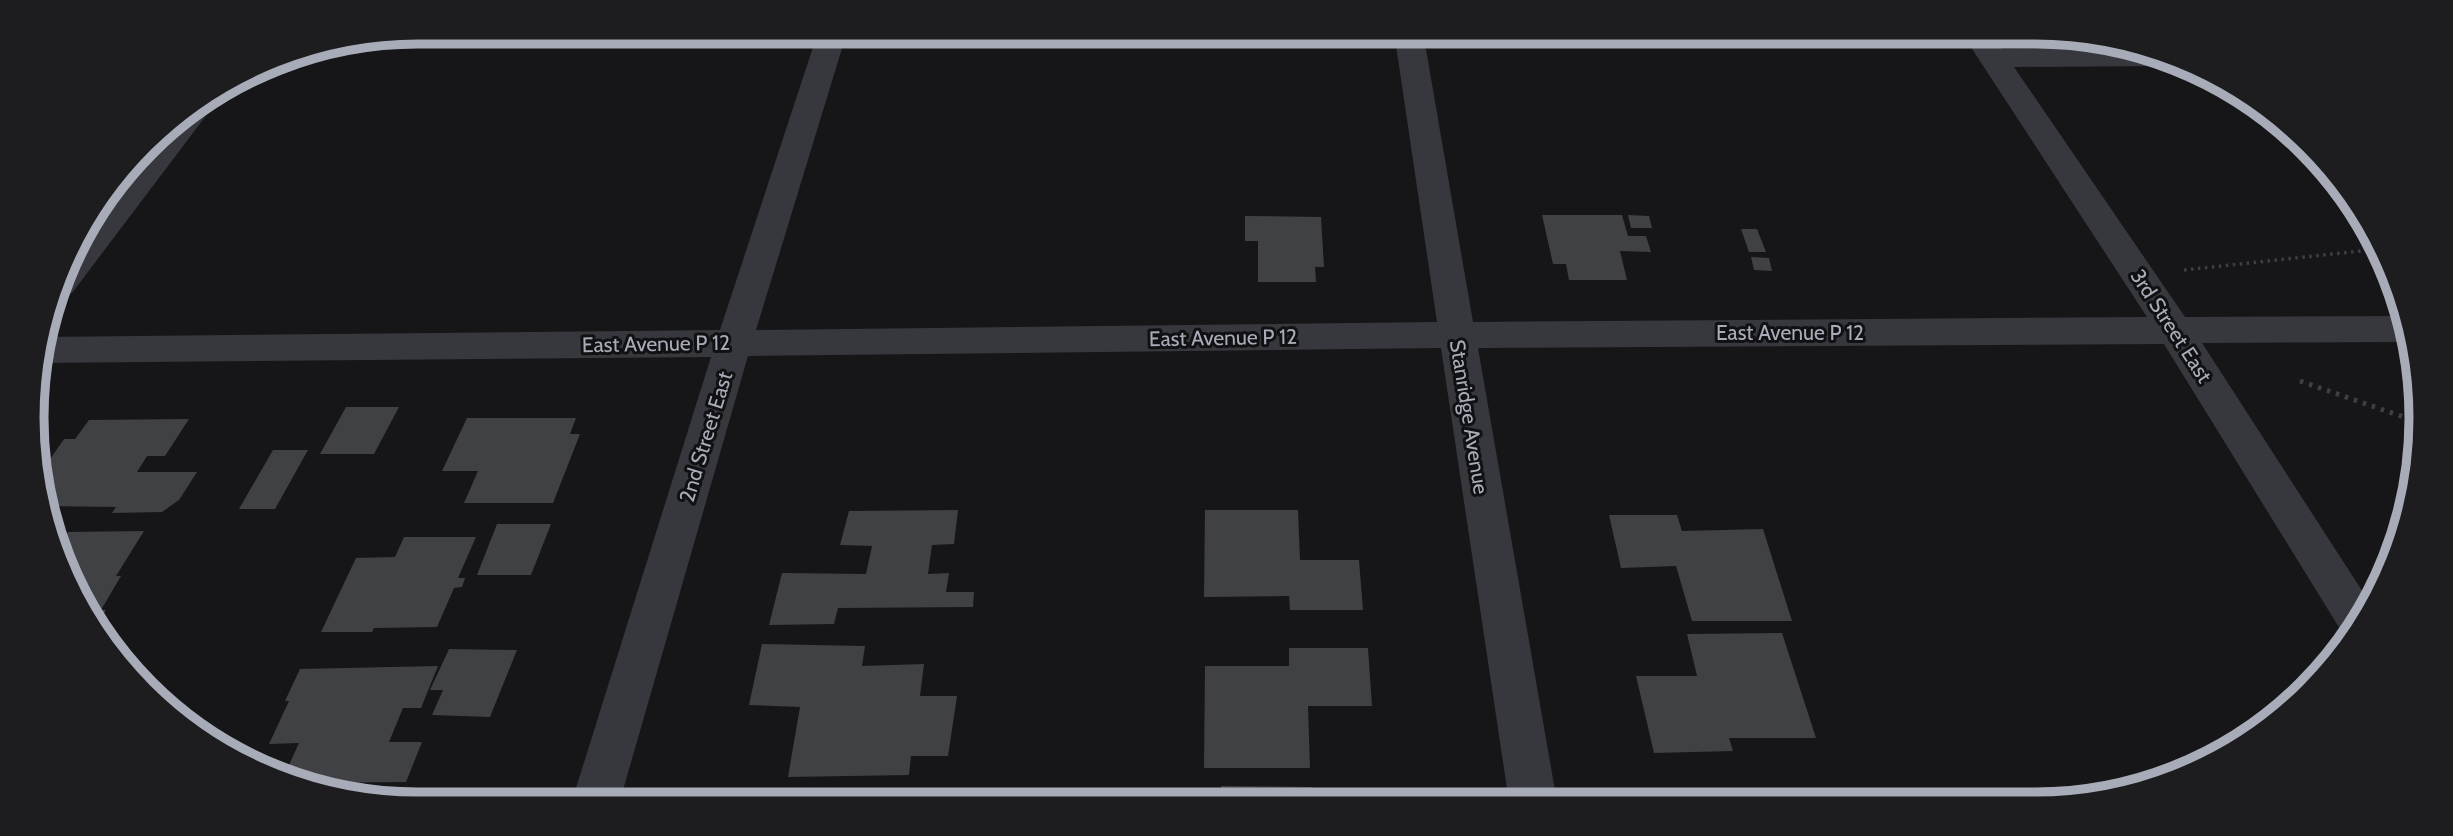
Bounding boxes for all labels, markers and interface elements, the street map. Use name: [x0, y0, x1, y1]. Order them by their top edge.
street label: 3rd Street East: [2125, 264, 2217, 387]
street label: East Avenue P 12: [1716, 320, 1864, 345]
street label: East Avenue P 12: [1149, 324, 1297, 351]
street label: East Avenue P 12: [582, 330, 730, 357]
street label: Stanridge Avenue: [1445, 338, 1494, 496]
street label: 2nd Street East: [674, 368, 737, 505]

